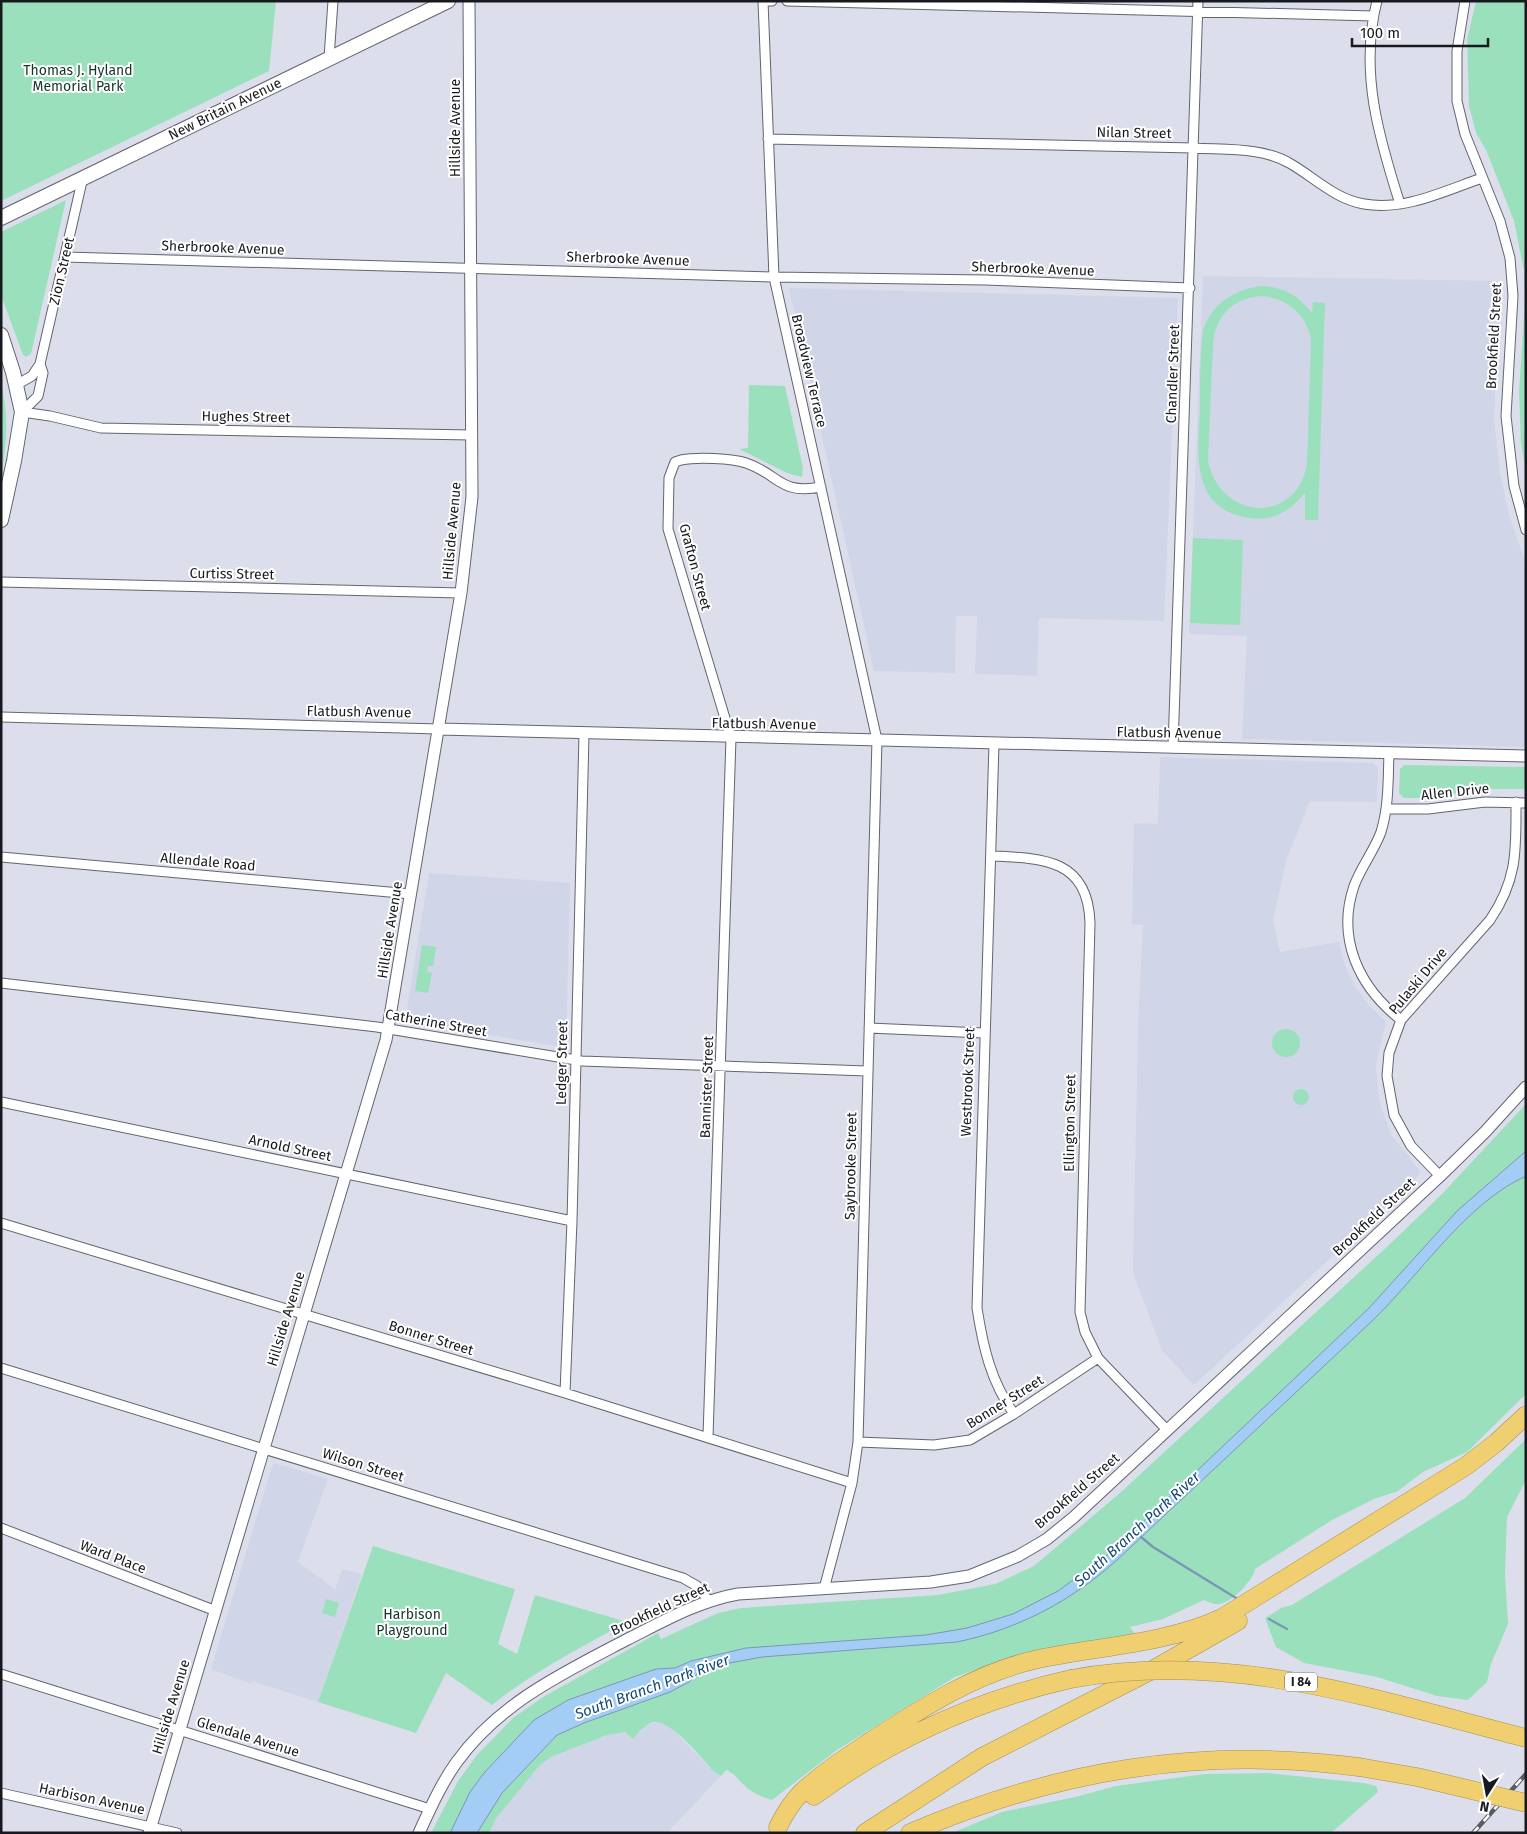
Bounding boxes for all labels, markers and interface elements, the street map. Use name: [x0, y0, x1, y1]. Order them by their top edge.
scale bar: [1352, 15, 1488, 47]
text: 100 m: [1360, 24, 1400, 42]
park label: Thomas J. Hyland Memorial Park: [23, 62, 133, 95]
street label: New Britain Avenue: [166, 74, 284, 144]
street label: Hillside Avenue: [447, 79, 464, 177]
street label: Nilan Street: [1096, 124, 1173, 142]
street label: Zion Street: [46, 234, 78, 307]
street label: Sherbrooke Avenue: [161, 237, 285, 259]
street label: Sherbrooke Avenue: [566, 248, 690, 270]
street label: Sherbrooke Avenue: [971, 258, 1095, 280]
street label: Brookfield Street: [1483, 281, 1505, 390]
street label: Broadview Terrace: [788, 313, 830, 429]
street label: Chandler Street: [1163, 323, 1183, 424]
street label: Hughes Street: [201, 408, 292, 426]
street label: Hillside Avenue: [439, 481, 465, 581]
street label: Grafton Street: [675, 522, 715, 613]
street label: Curtiss Street: [189, 565, 275, 583]
street label: Flatbush Avenue: [306, 703, 412, 721]
street label: Flatbush Avenue: [711, 715, 817, 733]
street label: Flatbush Avenue: [1116, 724, 1222, 742]
street label: Allen Drive: [1420, 780, 1490, 804]
street label: Allendale Road: [160, 849, 256, 875]
street label: Hillside Avenue: [374, 880, 406, 980]
street label: Pulaski Drive: [1385, 944, 1451, 1018]
street label: Catherine Street: [384, 1006, 489, 1040]
street label: Ledger Street: [553, 1020, 571, 1105]
street label: Westbrook Street: [958, 1026, 978, 1137]
street label: Bannister Street: [697, 1034, 717, 1139]
street label: Ellington Street: [1061, 1073, 1079, 1172]
street label: Saybrooke Street: [842, 1111, 860, 1220]
street label: Arnold Street: [247, 1131, 334, 1165]
street label: Brookfield Street: [1329, 1174, 1420, 1260]
street label: Hillside Avenue: [263, 1269, 309, 1369]
street label: Bonner Street: [387, 1317, 476, 1359]
street label: Bonner Street: [963, 1371, 1048, 1432]
street label: Wilson Street: [320, 1445, 407, 1486]
street label: Brookfield Street: [1031, 1449, 1124, 1532]
water label: South Branch Park River: [1070, 1467, 1204, 1591]
street label: Ward Place: [78, 1537, 148, 1577]
street label: Brookfield Street: [608, 1578, 713, 1639]
park label: Harbison Playground: [376, 1606, 448, 1639]
water label: South Branch Park River: [571, 1650, 733, 1724]
street label: Hillside Avenue: [148, 1657, 194, 1757]
road number: I 84: [1285, 1672, 1317, 1691]
street label: Glendale Avenue: [195, 1713, 301, 1761]
north arrow: [1462, 1769, 1512, 1819]
street label: Harbison Avenue: [37, 1779, 147, 1819]
text: N: [1478, 1797, 1491, 1816]

